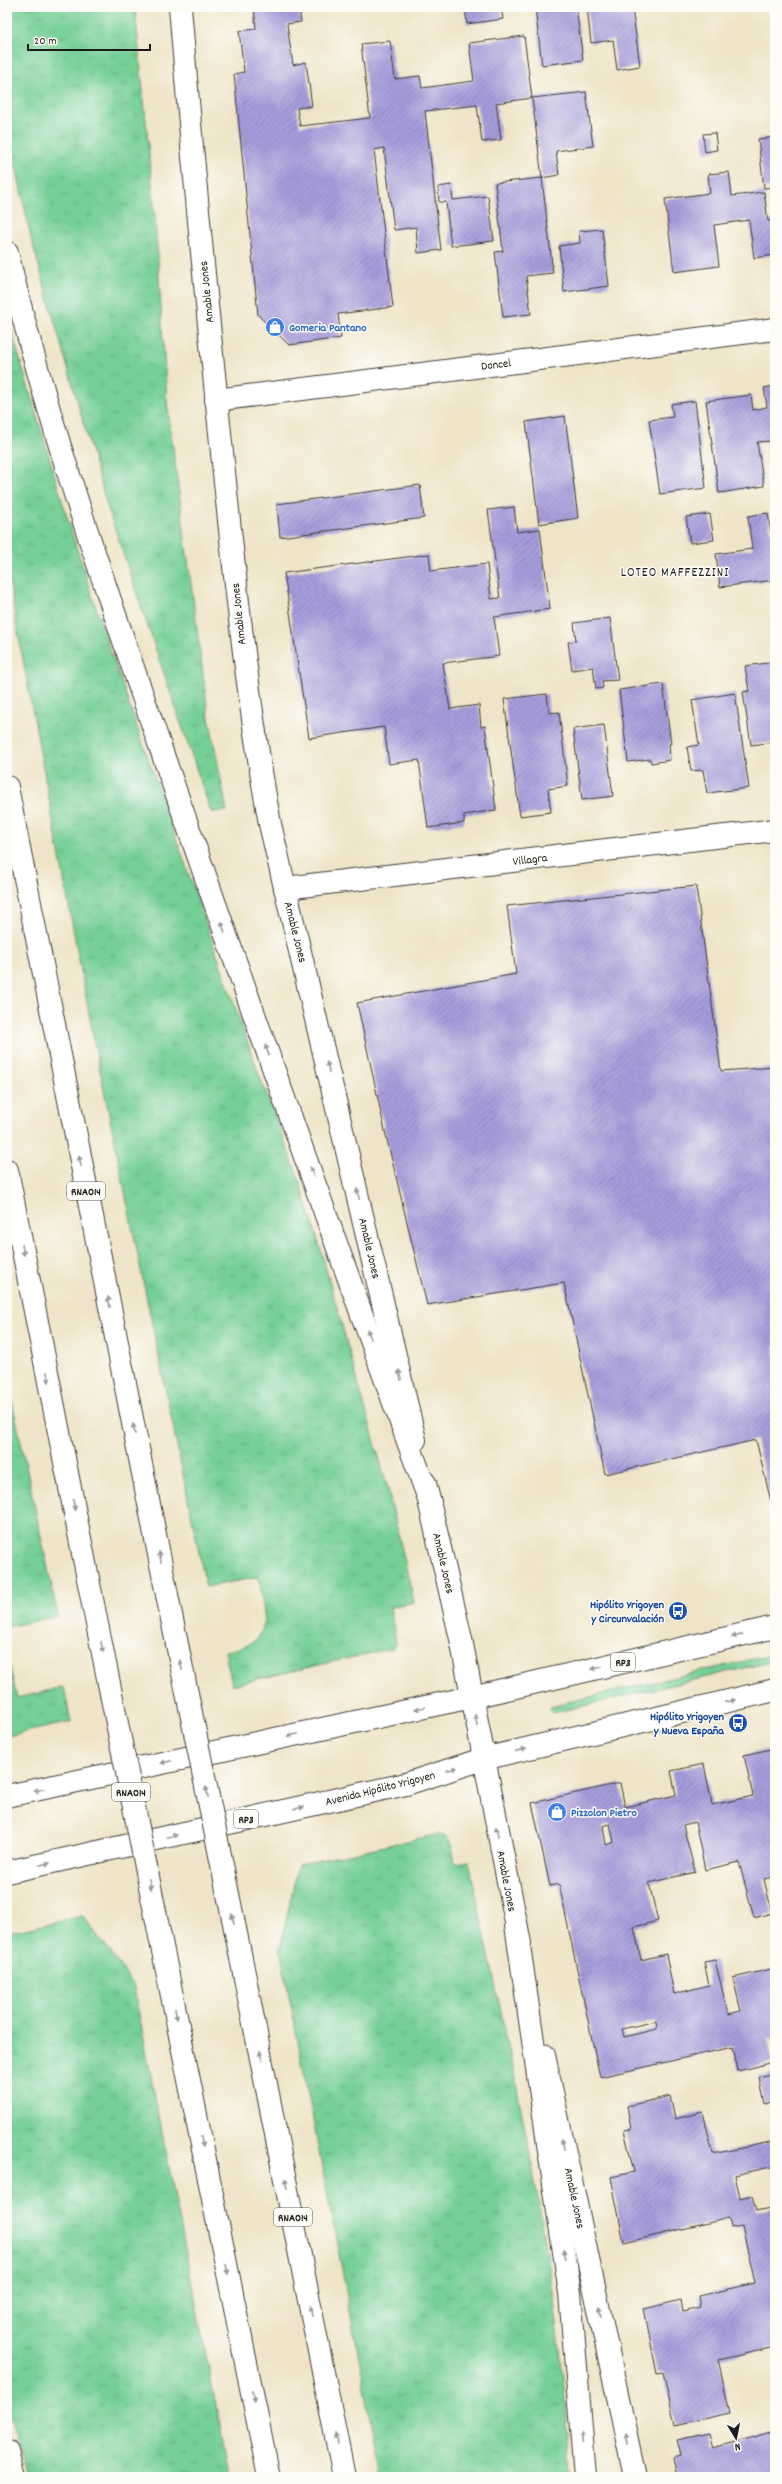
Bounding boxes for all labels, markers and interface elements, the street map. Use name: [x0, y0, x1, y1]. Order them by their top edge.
scale bar: [28, 26, 150, 52]
text: 20 m: [34, 33, 57, 50]
street label: Amable Jones: [196, 260, 219, 324]
shop icon: Gomeria Pantano: [264, 316, 286, 338]
place label: Gomeria Pantano: [289, 320, 367, 337]
street label: Doncel: [480, 355, 512, 376]
district label: LOTEO MAFFEZZINI: [621, 564, 729, 583]
street label: Amable Jones: [228, 582, 251, 646]
street label: Villagra: [512, 850, 549, 871]
street label: Amable Jones: [279, 900, 310, 965]
one-way arrow: [220, 921, 226, 933]
one-way arrow: [264, 1043, 270, 1055]
one-way arrow: [325, 1061, 331, 1073]
one-way arrow: [77, 1155, 83, 1167]
one-way arrow: [308, 1165, 314, 1177]
road number: RNA014: [67, 1182, 105, 1200]
one-way arrow: [354, 1187, 360, 1200]
street label: Amable Jones: [353, 1216, 384, 1281]
one-way arrow: [20, 1244, 26, 1256]
one-way arrow: [105, 1296, 111, 1308]
one-way arrow: [365, 1328, 371, 1340]
one-way arrow: [397, 1368, 403, 1380]
one-way arrow: [46, 1371, 52, 1383]
one-way arrow: [131, 1423, 137, 1436]
one-way arrow: [71, 1499, 77, 1511]
street label: Amable Jones: [427, 1531, 458, 1596]
one-way arrow: [156, 1551, 162, 1563]
place label: Hipólito Yrigoyen y Circunvalación: [590, 1597, 664, 1628]
bus stop icon: Hipólito Yrigoyen y Circunvalación: [667, 1600, 689, 1622]
one-way arrow: [731, 1633, 743, 1639]
one-way arrow: [99, 1641, 105, 1653]
road number: RP3: [611, 1653, 635, 1671]
one-way arrow: [178, 1658, 184, 1671]
one-way arrow: [591, 1666, 603, 1672]
one-way arrow: [724, 1698, 736, 1704]
one-way arrow: [414, 1706, 426, 1712]
place label: Hipólito Yrigoyen y Nueva España: [650, 1709, 725, 1740]
bus stop icon: Hipólito Yrigoyen y Nueva España: [727, 1712, 749, 1734]
one-way arrow: [473, 1714, 479, 1726]
one-way arrow: [287, 1733, 299, 1739]
one-way arrow: [515, 1746, 527, 1752]
one-way arrow: [160, 1760, 172, 1766]
one-way arrow: [446, 1766, 458, 1772]
street label: Avenida Hipólito Yrigoyen: [324, 1767, 438, 1811]
road number: RNA014: [112, 1783, 150, 1801]
one-way arrow: [204, 1786, 210, 1798]
one-way arrow: [32, 1787, 45, 1793]
shop icon: Pizzolon Pietro: [546, 1801, 568, 1823]
one-way arrow: [293, 1804, 305, 1810]
place label: Pizzolon Pietro: [571, 1805, 637, 1822]
road number: RP3: [234, 1810, 258, 1828]
one-way arrow: [494, 1826, 500, 1838]
one-way arrow: [166, 1832, 178, 1838]
street label: Amable Jones: [491, 1849, 520, 1913]
one-way arrow: [39, 1860, 51, 1866]
one-way arrow: [147, 1878, 153, 1890]
one-way arrow: [230, 1913, 236, 1926]
one-way arrow: [173, 2008, 179, 2020]
one-way arrow: [257, 2050, 263, 2062]
one-way arrow: [199, 2135, 205, 2148]
one-way arrow: [560, 2138, 566, 2150]
street label: Amable Jones: [559, 2166, 588, 2230]
one-way arrow: [283, 2178, 289, 2190]
road number: RNA014: [274, 2208, 312, 2226]
one-way arrow: [562, 2248, 568, 2260]
one-way arrow: [225, 2263, 231, 2275]
one-way arrow: [308, 2305, 314, 2317]
one-way arrow: [596, 2306, 602, 2318]
one-way arrow: [250, 2390, 256, 2403]
north arrow: [716, 2418, 756, 2458]
one-way arrow: [578, 2432, 585, 2444]
one-way arrow: [333, 2433, 339, 2445]
one-way arrow: [624, 2433, 630, 2445]
text: N: [733, 2438, 741, 2454]

